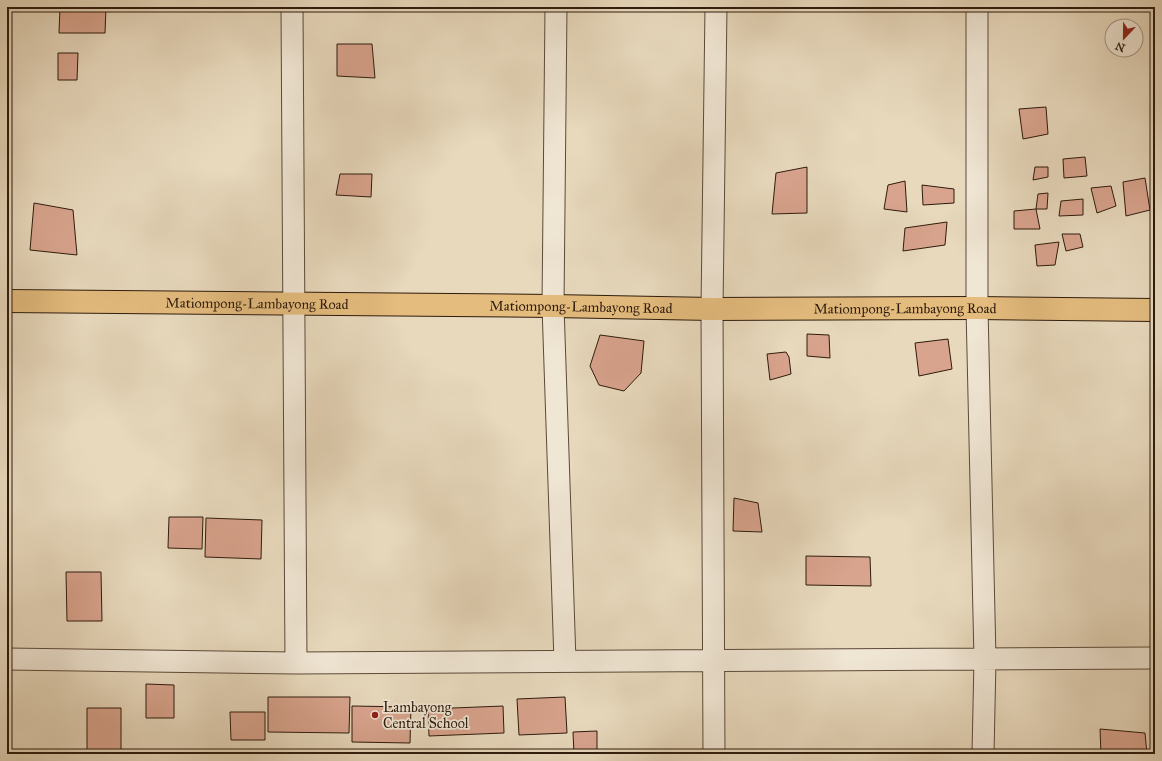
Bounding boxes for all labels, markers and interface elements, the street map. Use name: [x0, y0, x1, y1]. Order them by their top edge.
north arrow: [1104, 18, 1144, 58]
text: N: [1113, 39, 1127, 55]
street label: Matiompong-Lambayong Road: [165, 294, 349, 313]
street label: Matiompong-Lambayong Road: [489, 297, 673, 317]
street label: Matiompong-Lambayong Road: [813, 299, 997, 317]
place label: Lambayong Central School: [383, 699, 469, 732]
marker: Lambayong Central School: [370, 710, 380, 720]

